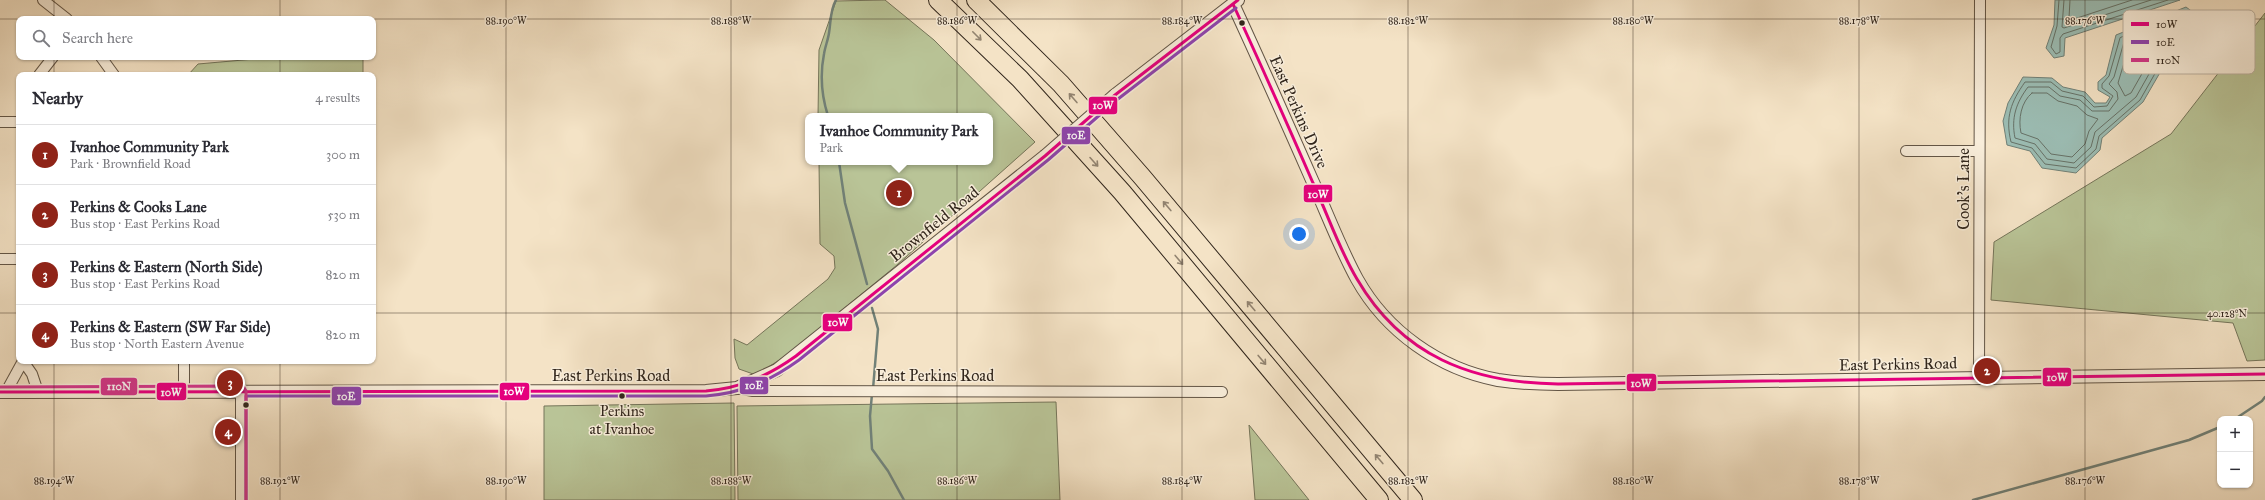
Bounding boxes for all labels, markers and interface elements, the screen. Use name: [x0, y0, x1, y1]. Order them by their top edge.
legend: [2123, 10, 2255, 74]
text: 88.190°W: [486, 15, 527, 27]
text: 88.188°W: [711, 15, 752, 27]
text: 88.186°W: [937, 15, 978, 27]
text: 88.184°W: [1162, 15, 1203, 27]
text: 88.182°W: [1388, 15, 1429, 27]
text: 88.180°W: [1613, 15, 1654, 27]
text: 88.178°W: [1839, 15, 1880, 27]
text: 88.176°W: [2065, 15, 2106, 27]
search box: [16, 16, 376, 60]
unlabelled marker: [1237, 18, 1247, 28]
text: 10W: [2156, 18, 2178, 31]
icon: search: [30, 27, 52, 49]
text: Search here: [62, 29, 133, 47]
one-way arrow: [972, 31, 982, 41]
text: 10E: [2156, 36, 2175, 49]
street label: East Perkins Drive: [1266, 53, 1332, 172]
text: 110N: [2156, 54, 2180, 67]
text: Nearby: [32, 88, 83, 109]
text: 4 results: [315, 90, 360, 106]
one-way arrow: [1068, 92, 1077, 103]
line badge: 10W: [1088, 96, 1118, 115]
text: 10W: [1092, 99, 1114, 112]
popup: [805, 113, 993, 165]
text: Ivanhoe Community Park: [820, 122, 978, 140]
line badge: 10E: [1061, 126, 1091, 145]
text: 10E: [1067, 129, 1085, 142]
text: Ivanhoe Community Park: [70, 138, 229, 156]
text: Park: [820, 140, 843, 156]
text: 1: [42, 147, 48, 163]
text: 300 m: [326, 147, 360, 163]
street label: Cook's Lane: [1954, 148, 1973, 230]
text: Park · Brownfield Road: [70, 156, 191, 172]
one-way arrow: [1090, 156, 1099, 167]
pin: 1: [886, 178, 912, 208]
street label: Brownfield Road: [885, 182, 983, 266]
line badge: 10W: [1303, 184, 1333, 203]
text: 10W: [1307, 188, 1329, 201]
text: Perkins & Cooks Lane: [70, 198, 207, 216]
one-way arrow: [1163, 201, 1172, 212]
text: 2: [42, 207, 48, 223]
text: 530 m: [327, 207, 360, 223]
text: Bus stop · East Perkins Road: [70, 216, 220, 232]
your location: [1289, 224, 1309, 244]
one-way arrow: [1174, 255, 1183, 266]
text: Perkins & Eastern (North Side): [70, 258, 262, 276]
text: 3: [42, 267, 48, 283]
text: 820 m: [325, 267, 360, 283]
text: Bus stop · East Perkins Road: [70, 276, 220, 292]
one-way arrow: [1246, 301, 1255, 311]
text: 40.128°N: [2207, 308, 2247, 320]
line badge: 10W: [822, 313, 853, 332]
text: 10W: [827, 316, 849, 329]
text: Perkins & Eastern (SW Far Side): [70, 318, 270, 336]
text: 4: [41, 327, 49, 343]
text: 820 m: [325, 327, 360, 343]
text: Bus stop · North Eastern Avenue: [70, 336, 244, 352]
street label: East Perkins Road: [1839, 353, 1957, 375]
one-way arrow: [1258, 355, 1267, 366]
pin: 2: [1974, 356, 2000, 386]
street label: East Perkins Road: [552, 366, 670, 385]
street label: East Perkins Road: [876, 366, 994, 385]
line badge: 10W: [2042, 367, 2072, 387]
pin: 3: [217, 368, 243, 398]
text: 10W: [2046, 371, 2068, 384]
line badge: 10W: [1626, 373, 1657, 392]
line badge: 10E: [739, 376, 769, 395]
line badge: 110N: [100, 377, 138, 396]
text: 10W: [1630, 377, 1652, 390]
text: 10E: [745, 379, 763, 392]
text: 110N: [107, 380, 132, 393]
line badge: 10W: [156, 382, 187, 401]
line badge: 10W: [499, 382, 530, 401]
text: 10W: [503, 385, 525, 398]
text: 10W: [160, 386, 182, 399]
line badge: 10E: [331, 386, 362, 406]
text: 10E: [337, 390, 355, 403]
marker: Perkins at Ivanhoe: [617, 391, 627, 401]
unlabelled marker: [241, 400, 251, 410]
place label: Perkins at Ivanhoe: [590, 402, 654, 438]
map controls: [2217, 416, 2253, 488]
button: +: [2217, 416, 2253, 452]
pin: 4: [215, 417, 241, 447]
button: −: [2217, 452, 2253, 488]
one-way arrow: [1375, 454, 1384, 465]
text: 88.194°W: [34, 475, 75, 487]
text: 88.192°W: [260, 475, 301, 487]
text: 88.190°W: [486, 475, 527, 487]
text: 88.188°W: [711, 475, 752, 487]
text: 88.186°W: [937, 475, 978, 487]
text: 88.184°W: [1162, 475, 1203, 487]
text: 88.182°W: [1388, 475, 1429, 487]
text: 88.180°W: [1613, 475, 1654, 487]
text: 88.178°W: [1839, 475, 1880, 487]
text: 88.176°W: [2065, 475, 2106, 487]

